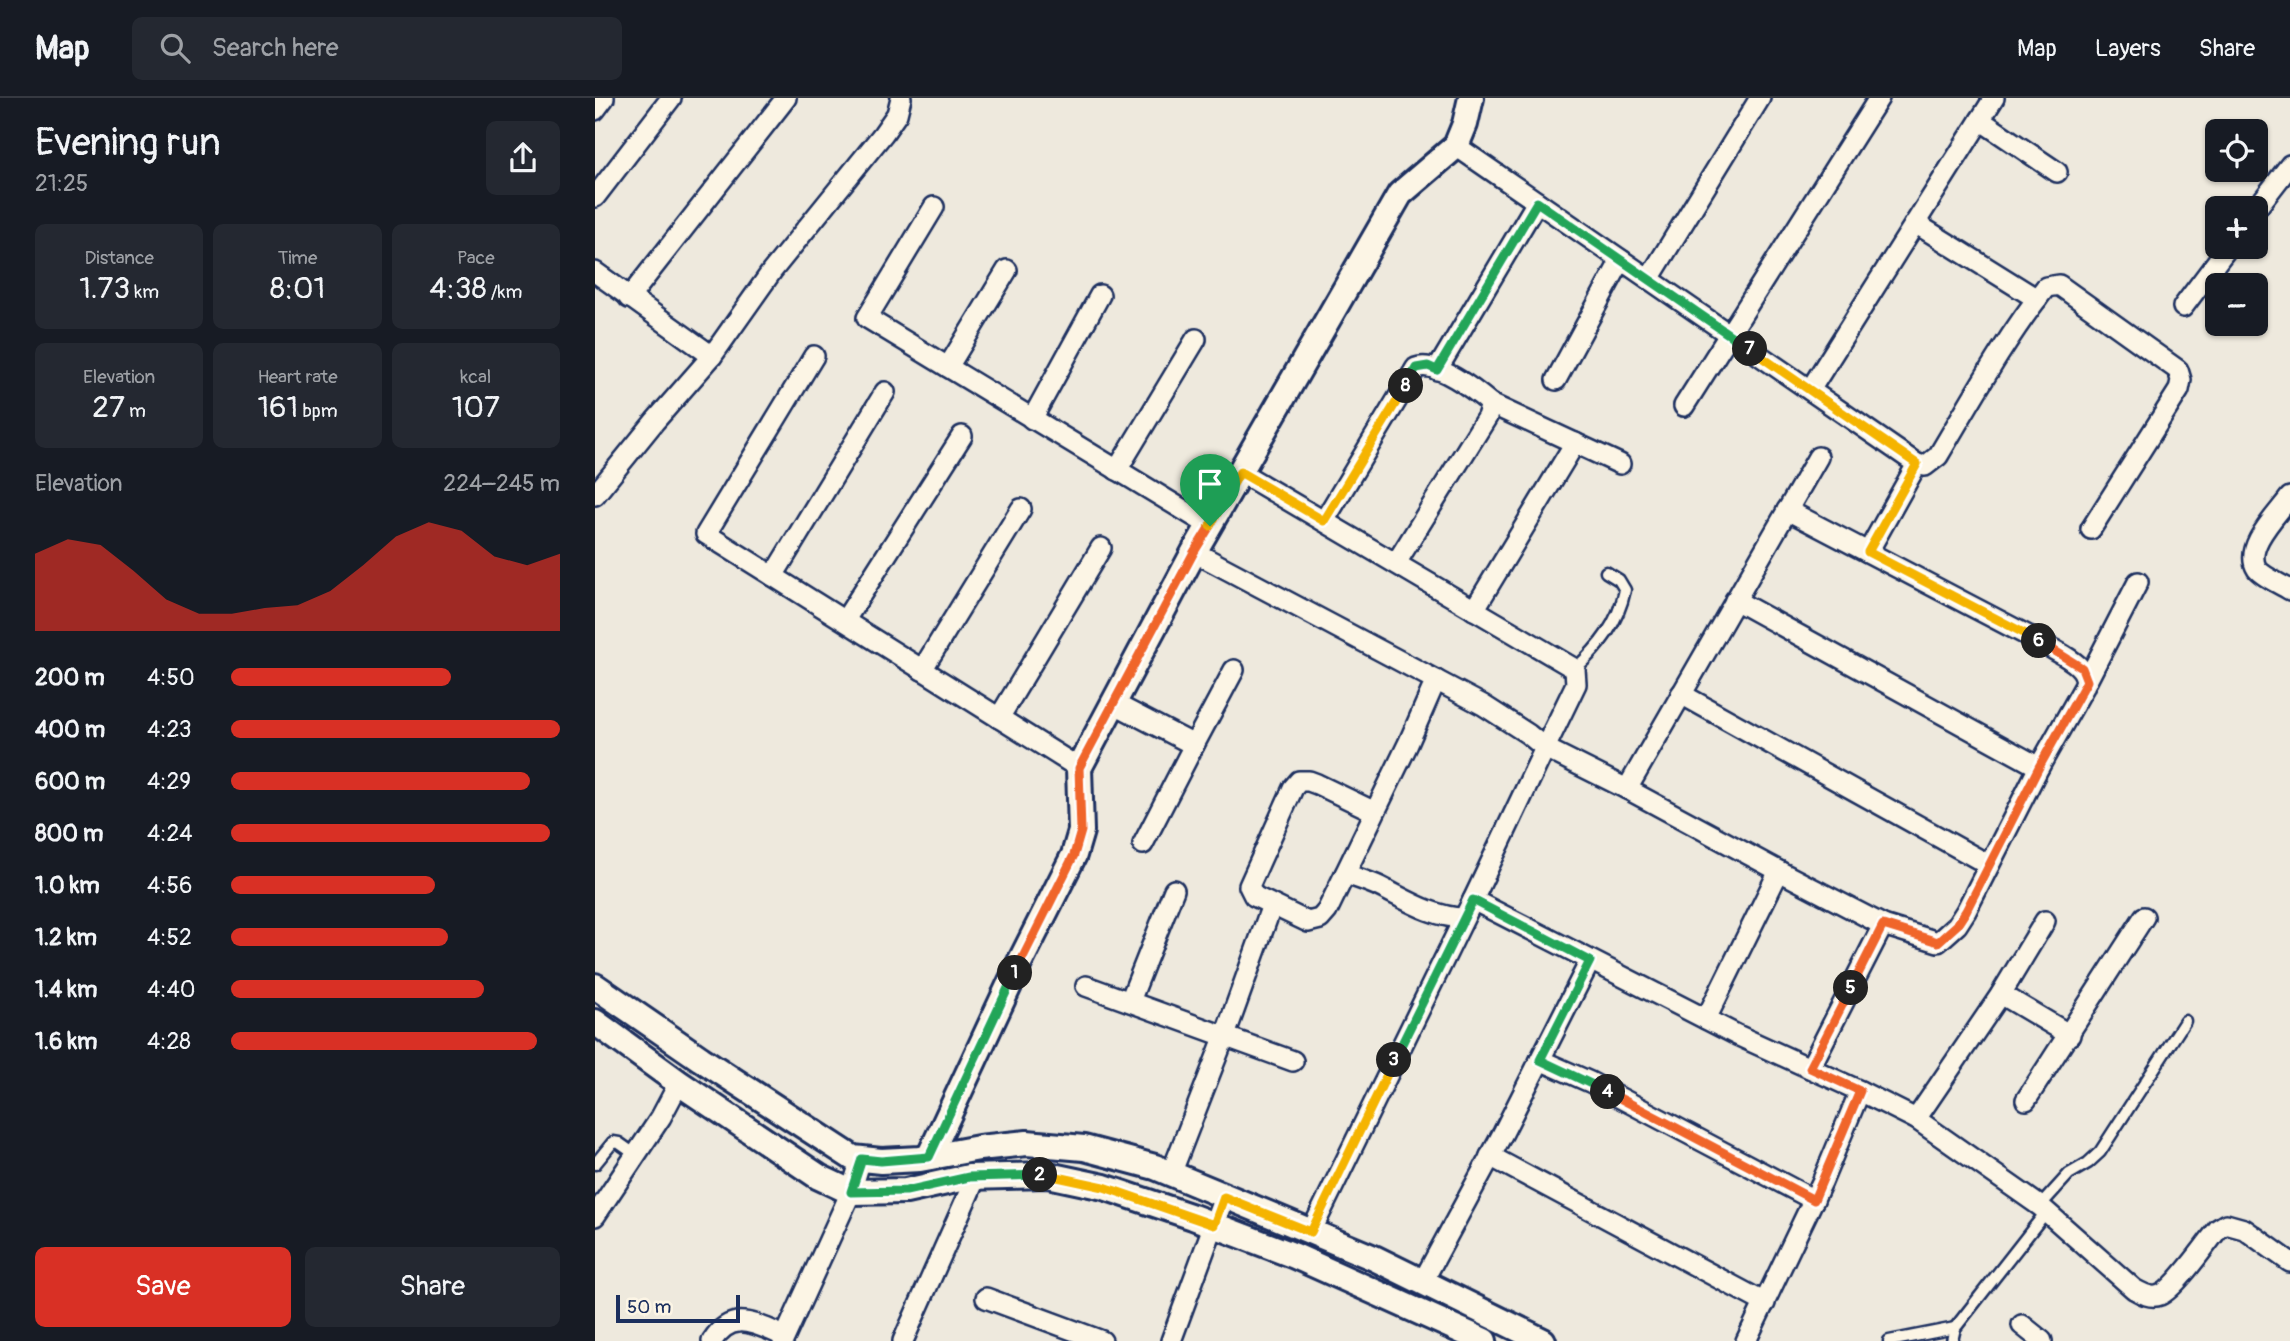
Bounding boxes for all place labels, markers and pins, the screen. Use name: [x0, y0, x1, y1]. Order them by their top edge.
pin: 7: [1733, 331, 1767, 366]
pin: 8: [1389, 368, 1423, 404]
pin: [1180, 454, 1240, 526]
pin: 6: [2021, 624, 2057, 658]
pin: 1: [997, 956, 1033, 990]
pin: 5: [1833, 970, 1869, 1006]
pin: 3: [1377, 1042, 1411, 1077]
pin: 4: [1591, 1074, 1625, 1110]
pin: 2: [1023, 1158, 1057, 1192]

